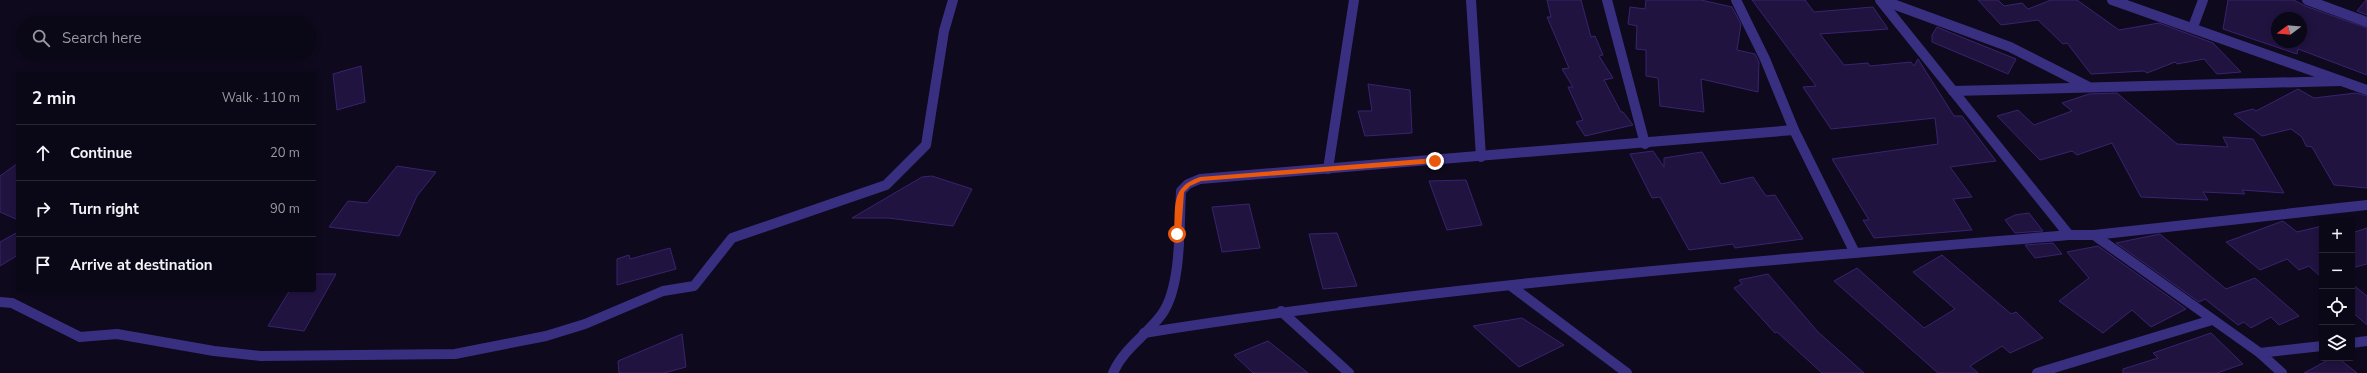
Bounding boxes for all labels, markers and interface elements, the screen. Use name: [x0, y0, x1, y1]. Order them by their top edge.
north arrow: [2271, 12, 2307, 48]
search box: [16, 16, 316, 60]
icon: search: [30, 27, 52, 49]
text: Search here: [62, 28, 142, 48]
text: 2 min: [32, 87, 76, 110]
text: Walk · 110 m: [222, 89, 300, 107]
icon: ahead: [32, 142, 54, 164]
text: Continue: [70, 143, 132, 163]
text: 20 m: [270, 144, 300, 162]
route end: [1426, 152, 1444, 170]
icon: right: [32, 198, 54, 220]
text: Turn right: [70, 199, 139, 219]
text: 90 m: [270, 200, 300, 218]
map controls: [2319, 217, 2355, 361]
button: +: [2319, 217, 2355, 253]
route start: [1168, 225, 1186, 243]
button: −: [2319, 253, 2355, 289]
icon: arrive: [32, 254, 54, 276]
text: Arrive at destination: [70, 255, 213, 275]
button: locate: [2319, 289, 2355, 325]
button: layers: [2319, 325, 2355, 361]

